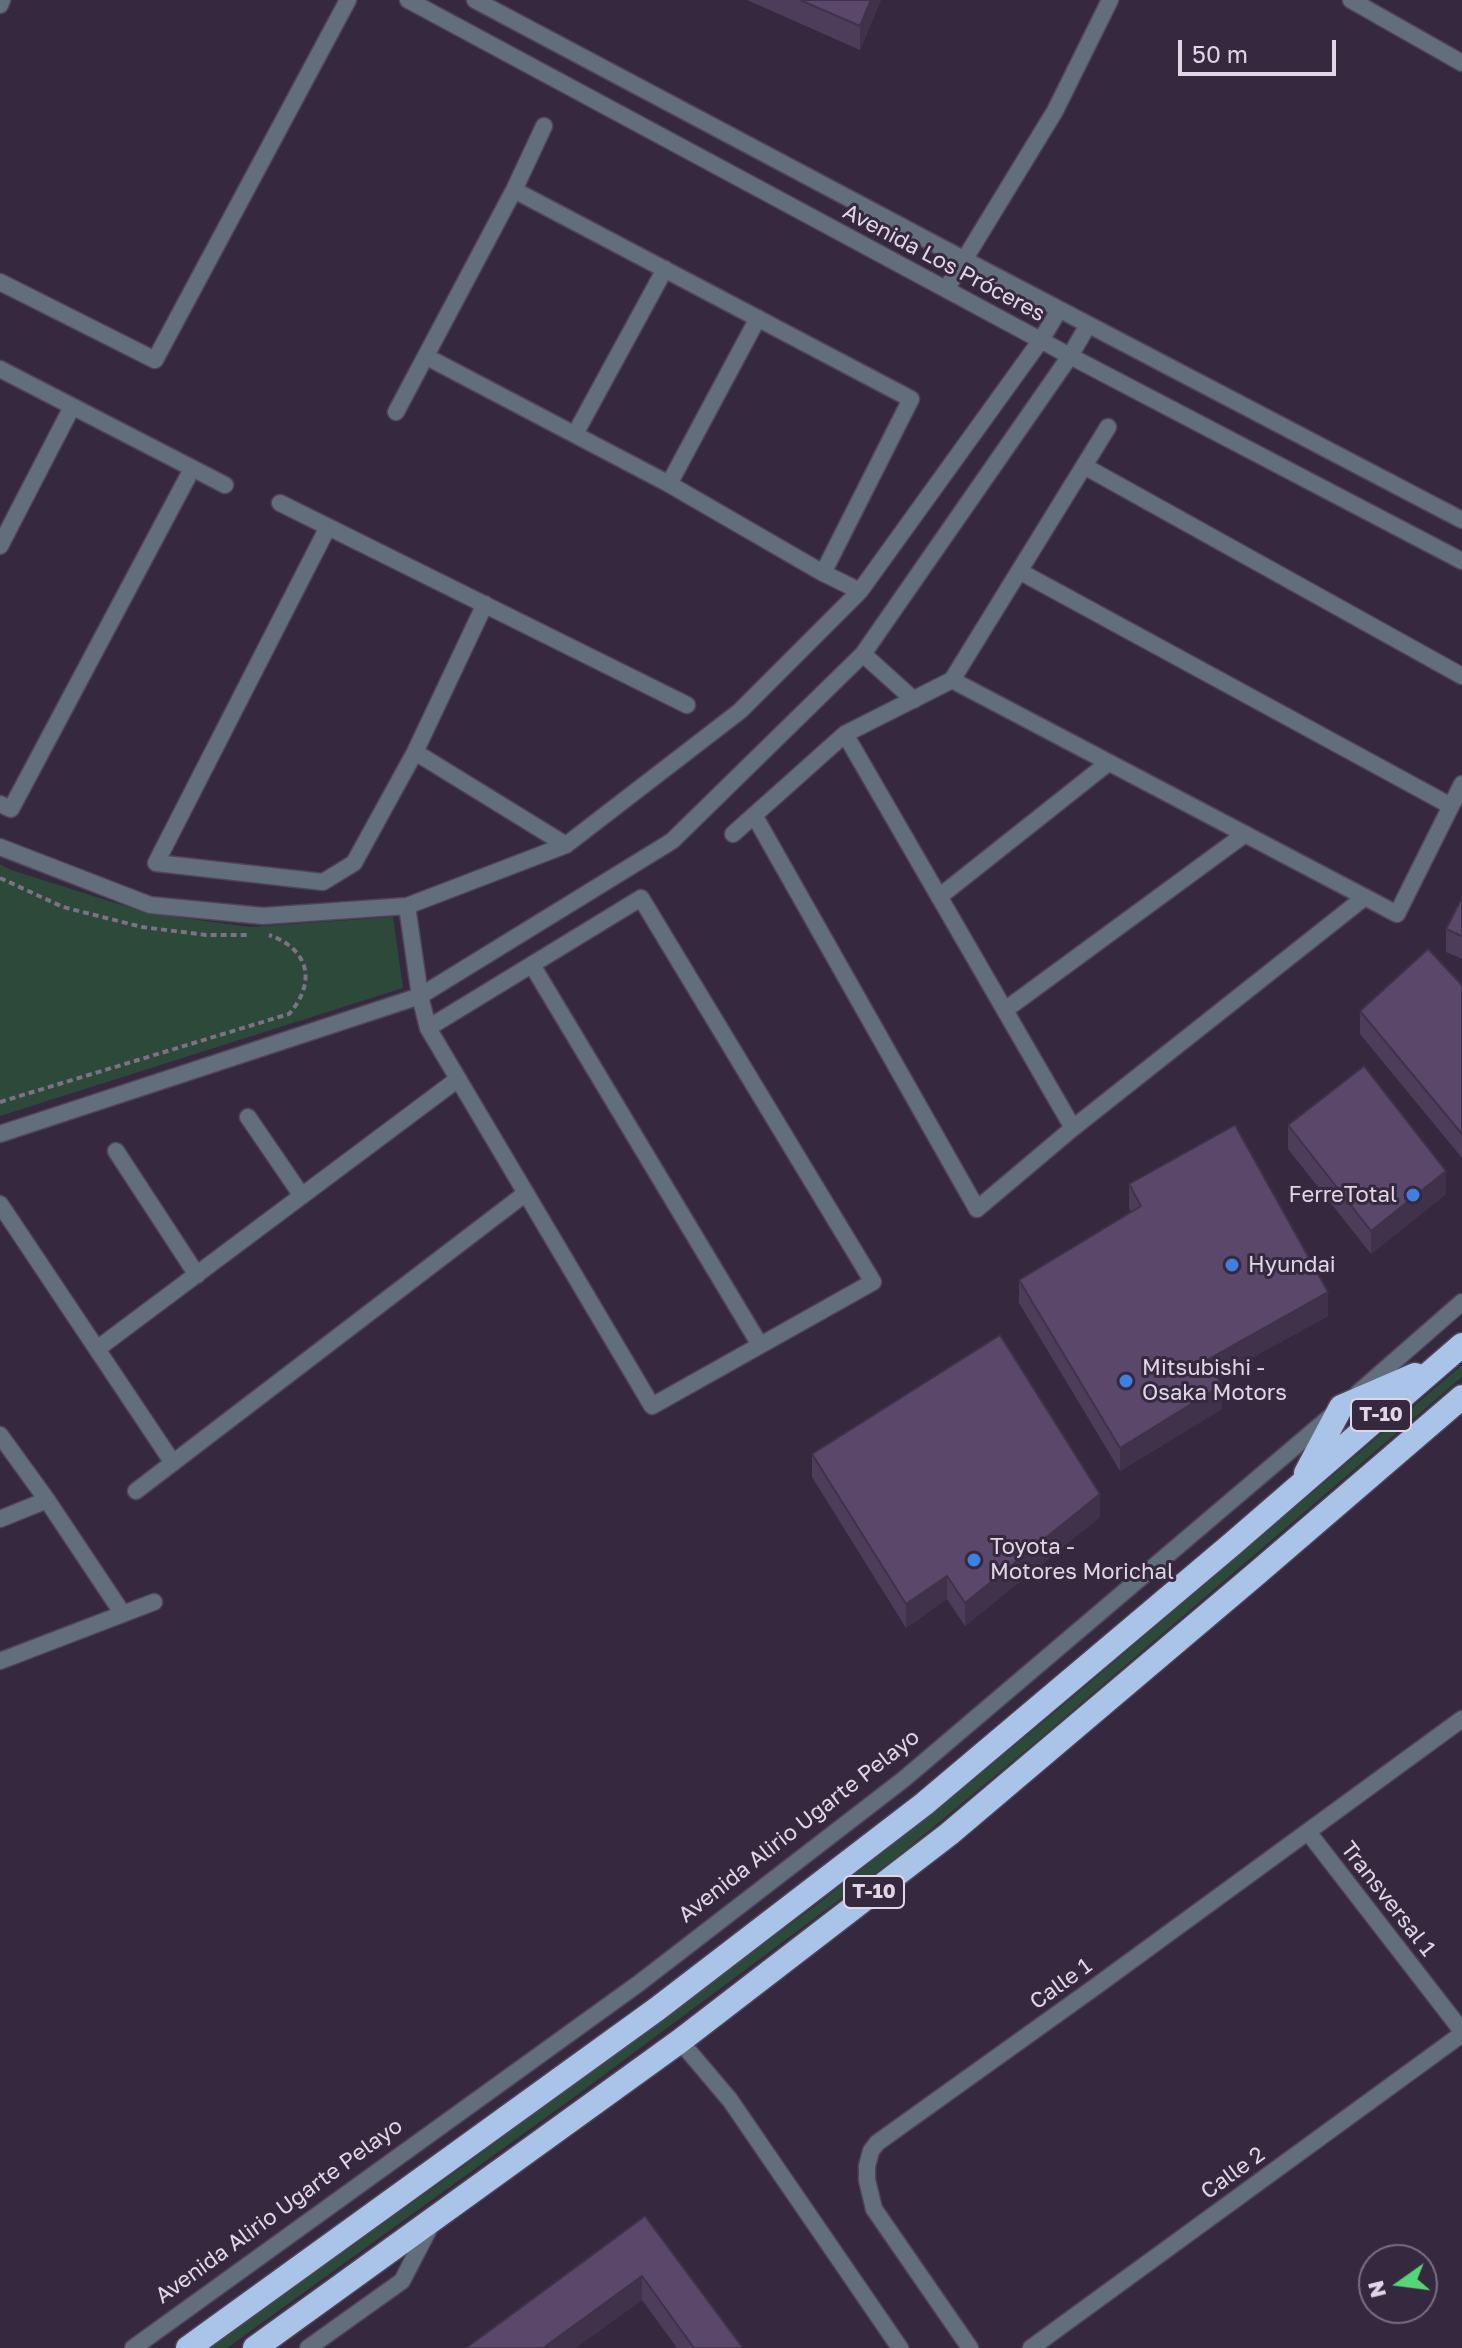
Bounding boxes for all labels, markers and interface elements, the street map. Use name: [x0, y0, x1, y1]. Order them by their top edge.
scale bar: [1182, 24, 1340, 74]
text: 50 m: [1192, 39, 1248, 68]
street label: Avenida Los Próceres: [838, 199, 1050, 327]
place label: FerreTotal: [1289, 1182, 1397, 1208]
marker: FerreTotal: [1404, 1186, 1422, 1204]
place label: Hyundai: [1248, 1252, 1336, 1278]
marker: Hyundai: [1223, 1256, 1241, 1274]
place label: Mitsubishi - Osaka Motors: [1142, 1355, 1287, 1406]
marker: Mitsubishi - Osaka Motors: [1117, 1372, 1135, 1390]
road number: T-10: [1351, 1399, 1411, 1431]
place label: Toyota - Motores Morichal: [990, 1534, 1174, 1586]
marker: Toyota - Motores Morichal: [965, 1551, 983, 1569]
street label: Avenida Alirio Ugarte Pelayo: [673, 1724, 925, 1928]
street label: Transversal 1: [1335, 1836, 1441, 1962]
road number: T-10: [844, 1876, 904, 1908]
street label: Calle 1: [1025, 1953, 1097, 2015]
street label: Avenida Alirio Ugarte Pelayo: [150, 2113, 408, 2309]
street label: Calle 2: [1196, 2141, 1270, 2205]
north arrow: [1358, 2244, 1438, 2324]
text: N: [1361, 2278, 1391, 2301]

